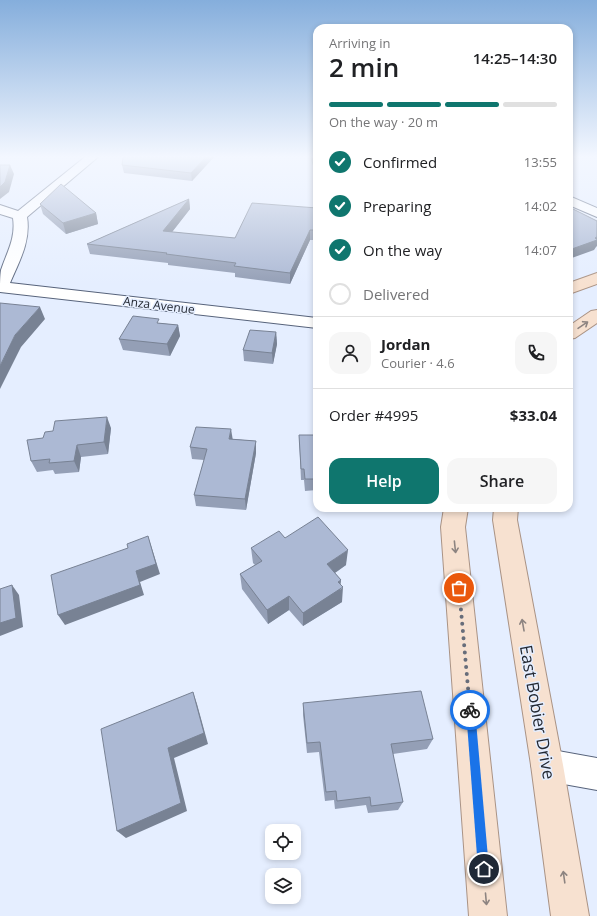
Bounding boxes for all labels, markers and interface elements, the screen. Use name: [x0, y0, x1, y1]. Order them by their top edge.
text: Arriving in: [329, 34, 391, 52]
text: 14:25–14:30: [473, 48, 557, 68]
text: 2 min: [329, 49, 399, 85]
text: On the way · 20 m: [329, 113, 438, 131]
icon: check: [329, 151, 351, 173]
text: Confirmed: [363, 152, 437, 172]
text: 13:55: [524, 153, 557, 171]
icon: check: [329, 195, 351, 217]
text: Preparing: [363, 196, 431, 216]
text: 14:02: [524, 197, 557, 215]
icon: check: [329, 239, 351, 261]
text: On the way: [363, 240, 442, 260]
text: 14:07: [524, 241, 557, 259]
text: Delivered: [363, 284, 430, 304]
street label: Anza Avenue: [122, 292, 196, 318]
one-way arrow: [577, 321, 588, 329]
button: person: [329, 332, 371, 374]
button: phone: [515, 332, 557, 374]
text: Jordan: [381, 334, 430, 354]
text: Courier · 4.6: [381, 354, 455, 372]
text: Order #4995: [329, 405, 418, 425]
text: $33.04: [510, 405, 557, 425]
button: Help: [329, 458, 439, 504]
button: Share: [447, 458, 557, 504]
one-way arrow: [451, 540, 458, 553]
pin: [442, 571, 476, 605]
icon: bag: [448, 577, 470, 599]
one-way arrow: [519, 619, 527, 632]
street label: East Bobier Drive: [515, 643, 561, 781]
courier: [450, 690, 490, 730]
icon: bike: [459, 699, 481, 721]
map controls: [265, 824, 301, 904]
button: locate: [265, 824, 301, 860]
pin: [467, 852, 501, 886]
icon: home: [473, 858, 495, 880]
button: layers: [265, 868, 301, 904]
one-way arrow: [560, 871, 568, 884]
one-way arrow: [483, 892, 490, 905]

